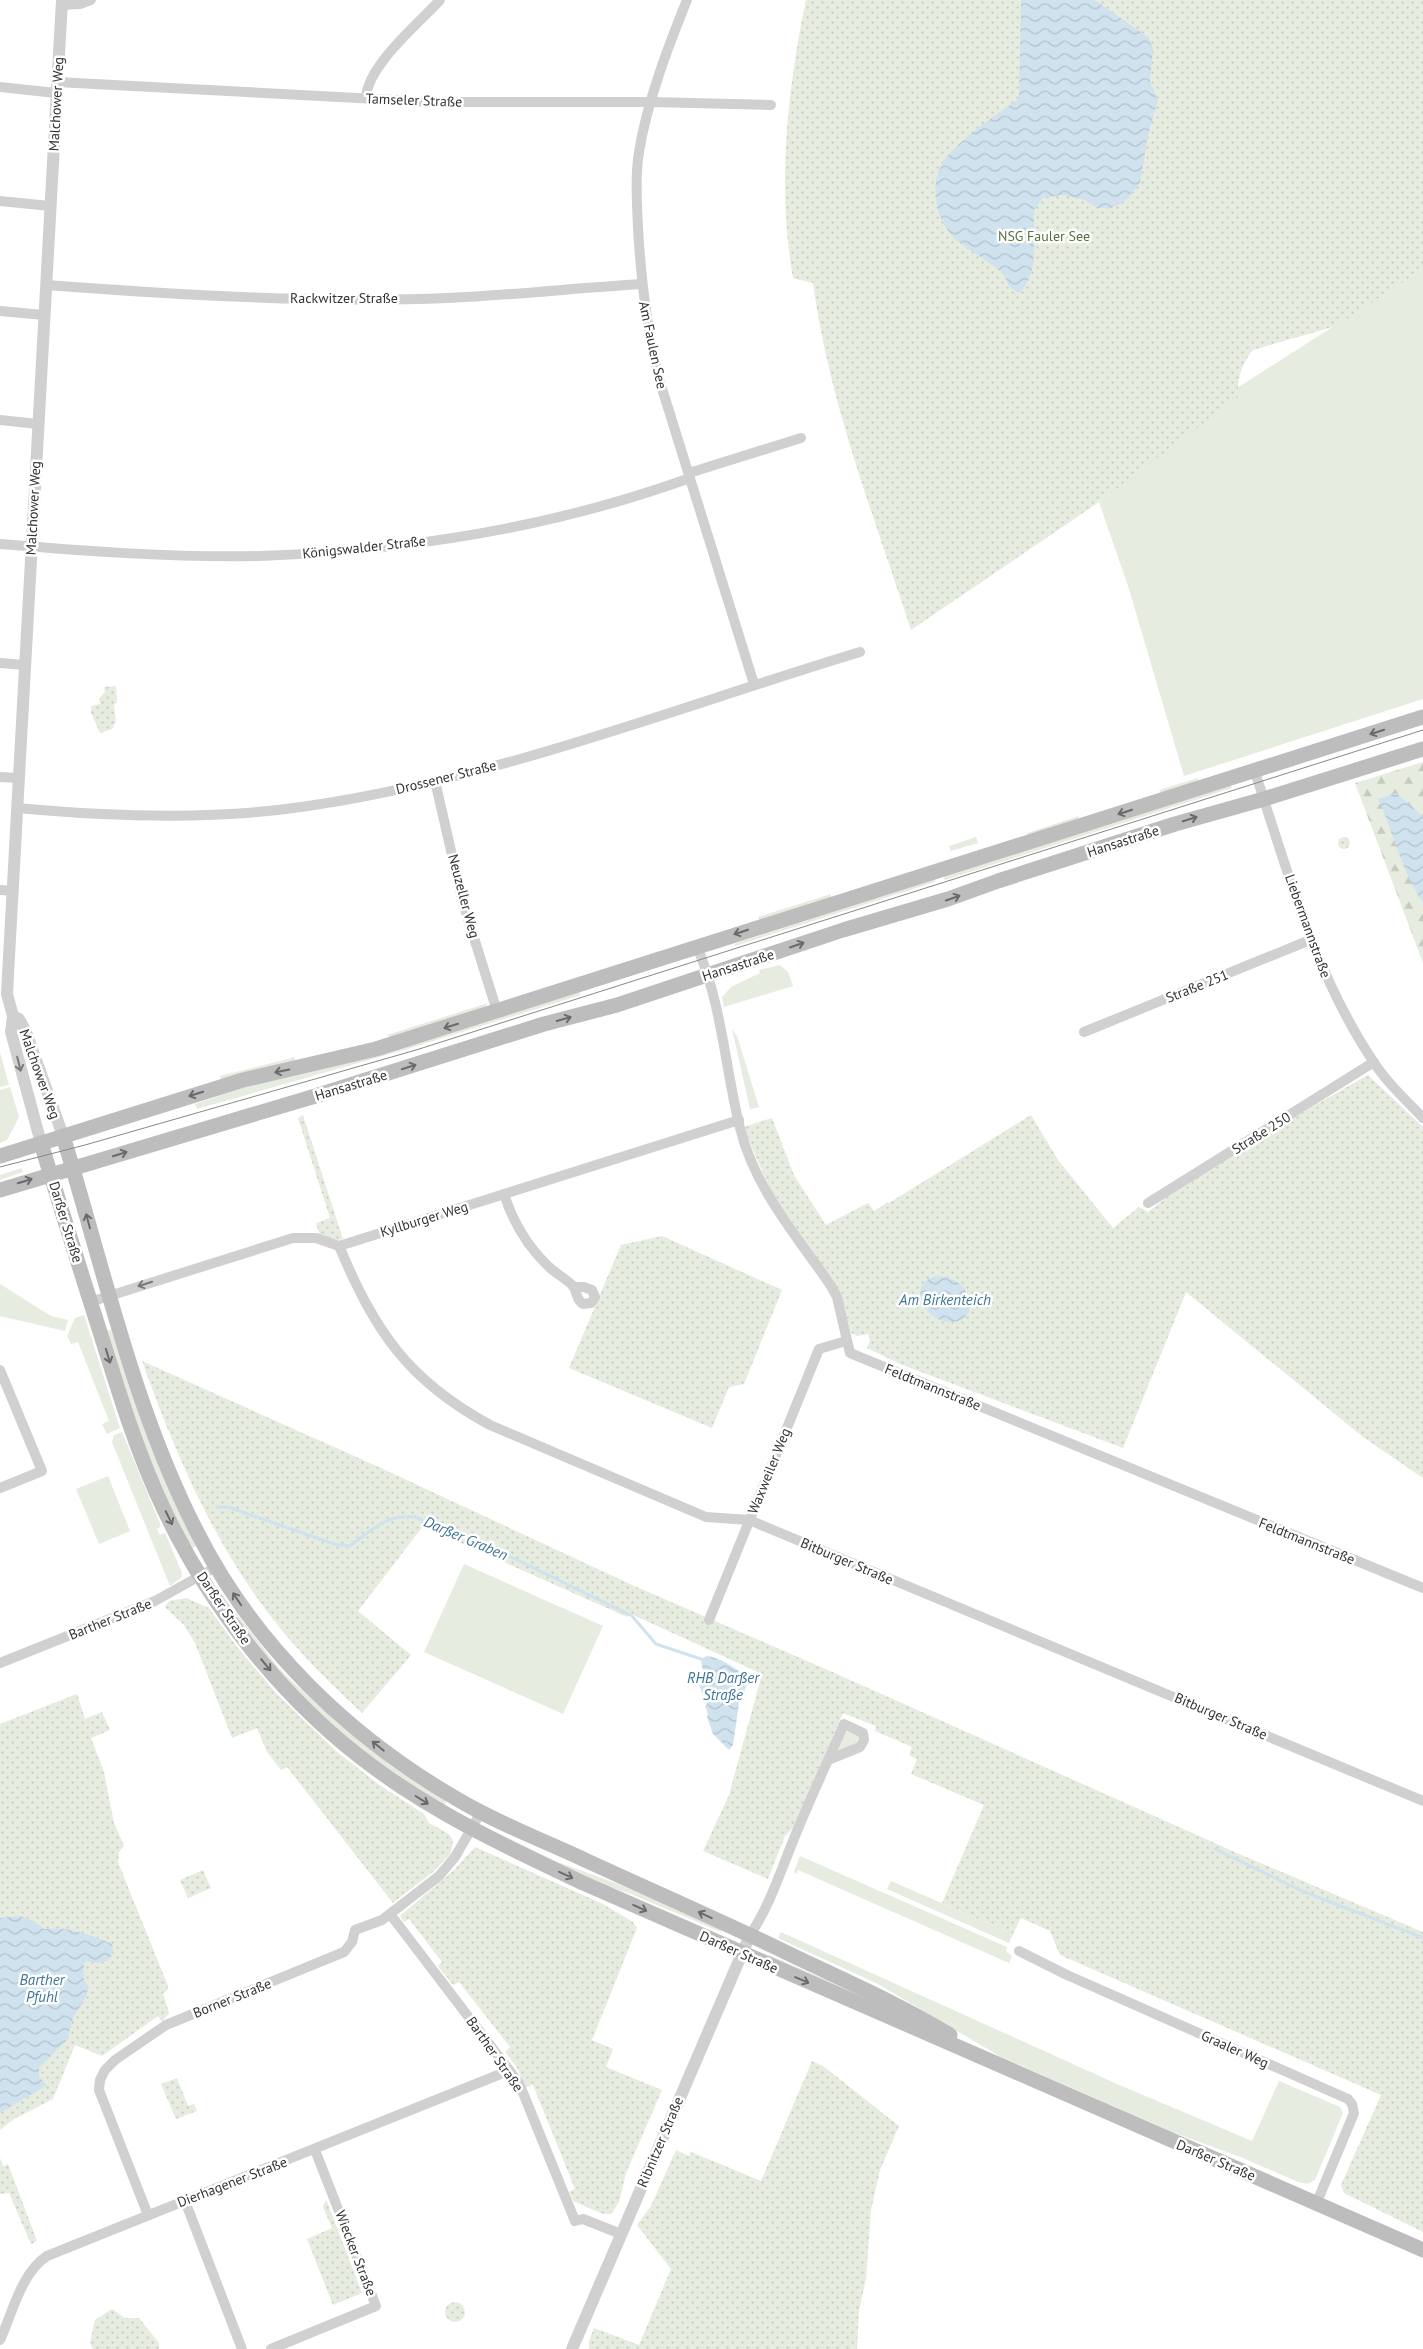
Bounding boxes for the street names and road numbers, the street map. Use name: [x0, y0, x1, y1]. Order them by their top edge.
street label: Malchower Weg: [45, 56, 67, 152]
street label: Tamseler Straße: [365, 89, 463, 111]
street label: Rackwitzer Straße: [290, 289, 398, 307]
street label: Am Faulen See: [635, 300, 671, 390]
street label: Malchower Weg: [22, 460, 44, 556]
street label: Königswalder Straße: [301, 532, 427, 562]
street label: Drossener Straße: [394, 756, 498, 798]
street label: Hansastraße: [1085, 821, 1161, 861]
street label: Neuzeller Weg: [444, 852, 484, 940]
street label: Liebermannstraße: [1281, 872, 1335, 980]
street label: Hansastraße: [700, 945, 776, 985]
street label: Straße 251: [1163, 965, 1231, 1007]
street label: Malchower Weg: [15, 1027, 65, 1121]
street label: Hansastraße: [313, 1065, 389, 1105]
street label: Straße 250: [1228, 1108, 1294, 1158]
street label: Darßer Straße: [45, 1179, 87, 1265]
street label: Kyllburger Weg: [378, 1197, 470, 1241]
street label: Feldtmannstraße: [882, 1360, 984, 1414]
street label: Waxweiler Weg: [744, 1425, 794, 1517]
street label: Feldtmannstraße: [1256, 1514, 1358, 1568]
street label: Bitburger Straße: [798, 1533, 896, 1589]
street label: Darßer Straße: [193, 1568, 255, 1648]
street label: Barther Straße: [66, 1594, 154, 1644]
street label: Bitburger Straße: [1172, 1688, 1270, 1744]
street label: Darßer Straße: [697, 1927, 781, 1977]
street label: Borner Straße: [190, 1974, 274, 2022]
street label: Barther Straße: [463, 2013, 527, 2095]
street label: Graaler Weg: [1198, 2026, 1272, 2072]
street label: Ribnitzer Straße: [633, 2094, 687, 2190]
street label: Darßer Straße: [1174, 2135, 1258, 2185]
street label: Dierhagener Straße: [174, 2153, 290, 2211]
street label: Wiecker Straße: [331, 2208, 381, 2298]

